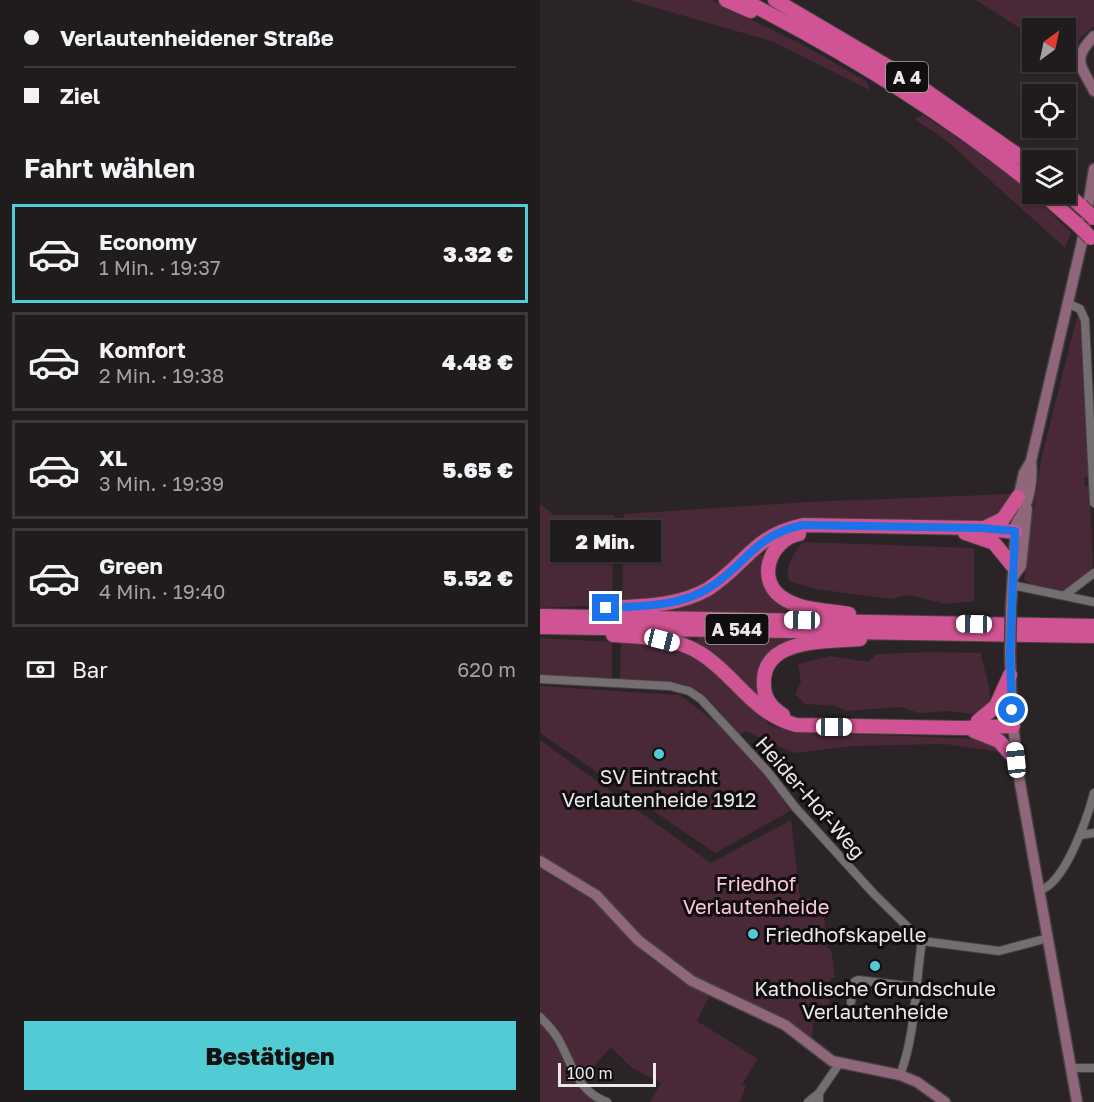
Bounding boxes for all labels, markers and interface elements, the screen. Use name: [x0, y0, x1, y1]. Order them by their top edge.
north arrow: [1022, 18, 1076, 72]
map controls: [1022, 18, 1076, 204]
text: Verlautenheidener Straße: [60, 24, 334, 51]
road number: A 4: [886, 62, 928, 92]
text: Ziel: [60, 82, 100, 109]
button: locate: [1022, 84, 1076, 138]
button: layers: [1022, 150, 1076, 204]
text: Fahrt wählen: [24, 152, 195, 184]
icon: car: [27, 227, 81, 281]
text: Economy: [99, 228, 197, 255]
text: 3.32 €: [443, 240, 513, 267]
text: 1 Min. · 19:37: [99, 255, 221, 279]
icon: car: [27, 335, 81, 389]
text: Komfort: [99, 336, 186, 363]
text: 4.48 €: [442, 348, 513, 375]
text: 2 Min. · 19:38: [99, 363, 224, 387]
icon: car: [27, 443, 81, 497]
text: XL: [99, 444, 127, 471]
text: 5.65 €: [442, 456, 513, 483]
text: 3 Min. · 19:39: [99, 471, 224, 495]
callout: 2 Min.: [550, 521, 662, 563]
text: 2 Min.: [576, 529, 635, 553]
icon: car: [27, 551, 81, 605]
text: Green: [99, 552, 163, 579]
text: 5.52 €: [443, 564, 513, 591]
text: 4 Min. · 19:40: [99, 579, 225, 603]
route end: [592, 594, 619, 621]
car: [784, 611, 820, 629]
road number: A 544: [706, 614, 768, 644]
car: [956, 615, 992, 633]
car: [642, 627, 682, 653]
icon: cash: [24, 653, 57, 686]
text: Bar: [72, 656, 108, 683]
text: 620 m: [457, 657, 516, 681]
route start: [998, 696, 1025, 723]
car: [816, 718, 852, 736]
street label: Heider-Hof-Weg: [751, 731, 871, 863]
car: [1005, 741, 1027, 779]
marker: SV Eintracht Verlautenheide 1912: [652, 747, 666, 761]
place label: SV Eintracht Verlautenheide 1912: [562, 764, 756, 811]
park label: Friedhof Verlautenheide: [683, 871, 829, 918]
place label: Friedhofskapelle: [765, 922, 926, 946]
marker: Friedhofskapelle: [746, 927, 760, 941]
marker: Katholische Grundschule Verlautenheide: [868, 959, 882, 973]
place label: Katholische Grundschule Verlautenheide: [754, 976, 996, 1023]
button: Bestätigen: [24, 1021, 516, 1090]
scale bar: [558, 1060, 656, 1088]
text: 100 m: [567, 1063, 613, 1083]

